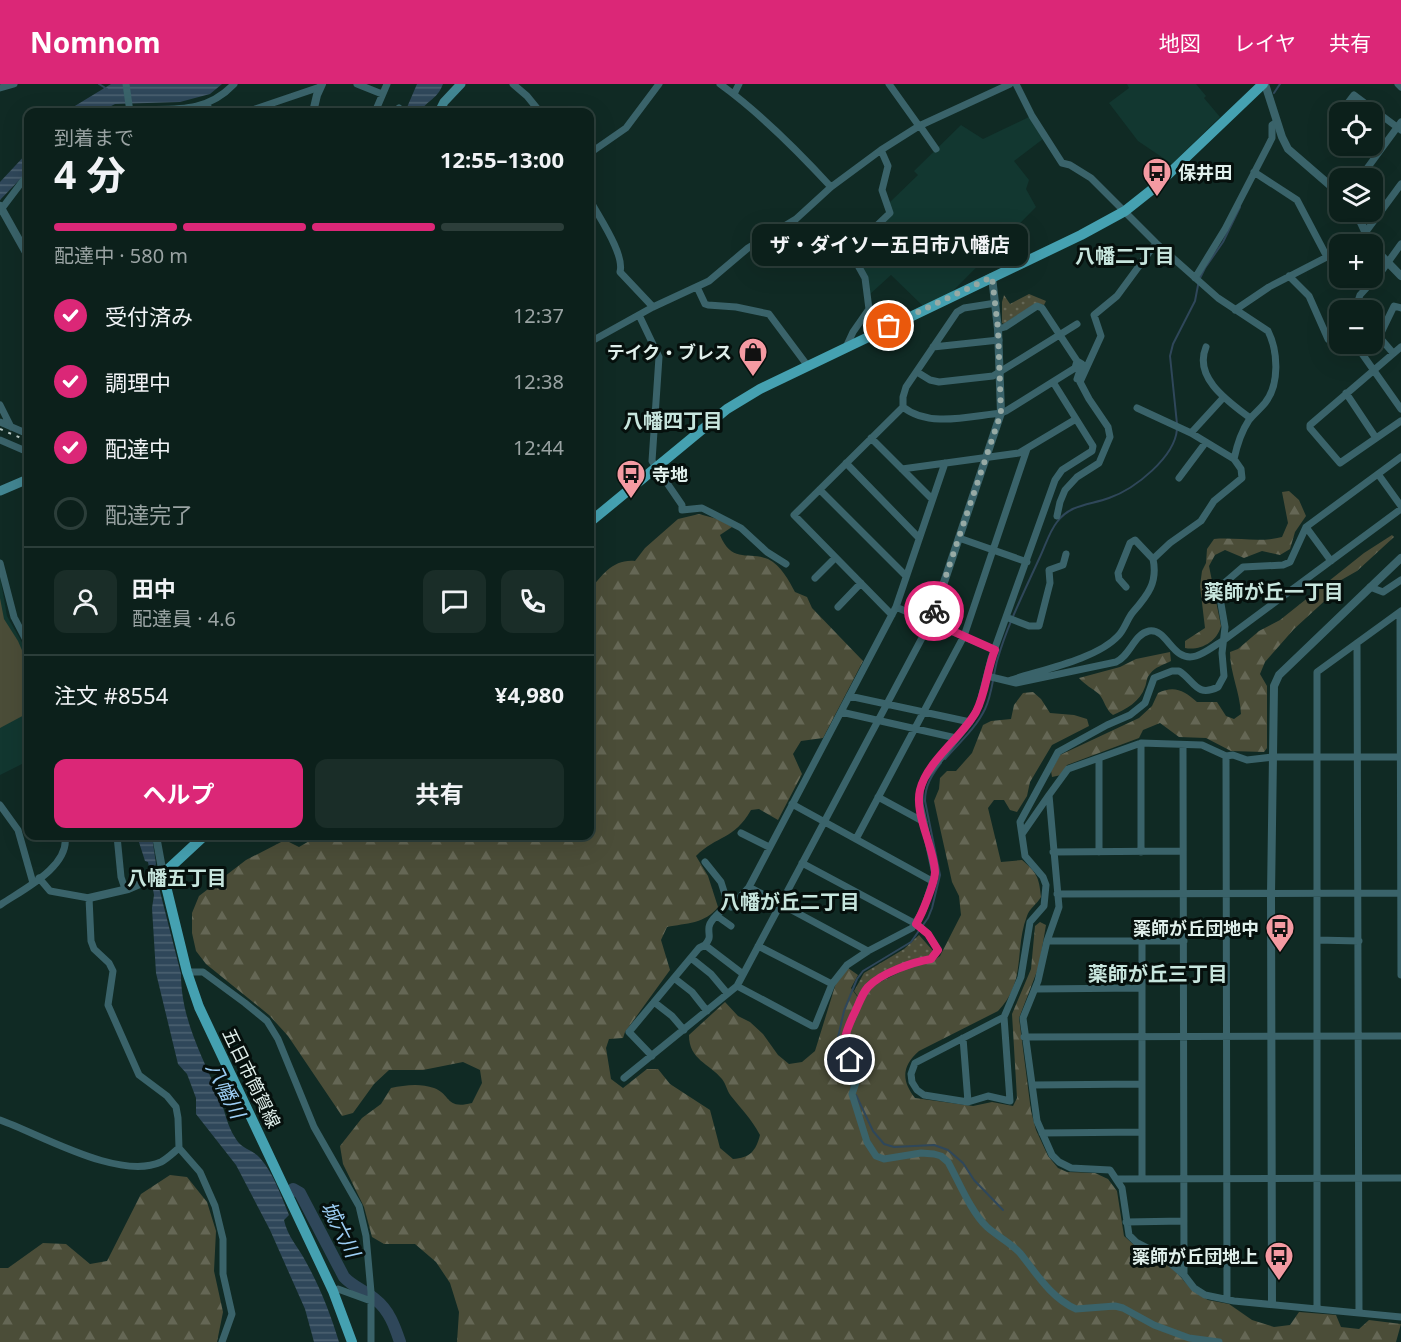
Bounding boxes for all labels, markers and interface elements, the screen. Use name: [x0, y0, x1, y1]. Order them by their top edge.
text: Nomnom: [30, 23, 161, 61]
text: 地図: [1159, 29, 1201, 57]
text: レイヤ: [1234, 29, 1296, 57]
text: 共有: [1329, 29, 1371, 57]
map controls: [1329, 102, 1383, 354]
button: locate: [1329, 102, 1383, 156]
text: 到着まで: [54, 124, 134, 151]
text: 12:55–13:00: [440, 144, 564, 174]
text: 4 分: [54, 147, 125, 200]
bus stop icon: 保井田: [1141, 156, 1173, 198]
place label: 保井田: [1178, 160, 1232, 184]
button: layers: [1329, 168, 1383, 222]
callout: ザ・ダイソー五日市八幡店: [751, 224, 1027, 266]
text: ザ・ダイソー五日市八幡店: [770, 231, 1010, 258]
button: +: [1329, 234, 1383, 288]
text: 配達中 · 580 m: [54, 242, 188, 269]
district label: 八幡二丁目: [1075, 242, 1175, 269]
icon: check: [54, 299, 87, 332]
pin: [863, 300, 914, 351]
button: −: [1329, 300, 1383, 354]
text: 受付済み: [105, 301, 193, 331]
text: 12:37: [513, 302, 564, 329]
icon: bag: [872, 309, 905, 342]
shop icon: テイク・ブレス: [737, 336, 769, 378]
place label: テイク・ブレス: [607, 340, 732, 364]
icon: check: [54, 365, 87, 398]
text: 調理中: [105, 367, 171, 397]
text: 12:38: [513, 368, 564, 395]
district label: 八幡四丁目: [623, 407, 723, 434]
icon: check: [54, 431, 87, 464]
text: 配達中: [105, 433, 171, 463]
text: 12:44: [513, 434, 564, 461]
bus stop icon: 寺地: [615, 458, 647, 500]
place label: 寺地: [652, 462, 688, 486]
text: 配達完了: [105, 499, 193, 529]
button: person: [54, 570, 117, 633]
button: chat: [423, 570, 486, 633]
button: phone: [501, 570, 564, 633]
text: 田中: [132, 573, 176, 603]
district label: 薬師が丘一丁目: [1204, 578, 1344, 605]
courier: [904, 581, 964, 641]
icon: bike: [918, 595, 951, 628]
text: 配達員 · 4.6: [132, 605, 236, 632]
text: ¥4,980: [495, 679, 564, 709]
text: 注文 #8554: [54, 680, 168, 710]
button: ヘルプ: [54, 759, 303, 828]
button: 共有: [315, 759, 564, 828]
district label: 八幡五丁目: [127, 864, 227, 891]
district label: 八幡が丘二丁目: [720, 888, 860, 915]
bus stop icon: 薬師が丘団地中: [1264, 912, 1296, 954]
place label: 薬師が丘団地中: [1133, 916, 1259, 940]
district label: 薬師が丘三丁目: [1088, 960, 1228, 987]
street label: 五日市筒賀線: [218, 1024, 286, 1132]
pin: [824, 1034, 875, 1085]
icon: home: [833, 1043, 866, 1076]
water label: 八幡川: [200, 1057, 253, 1125]
water label: 城六川: [315, 1196, 368, 1264]
bus stop icon: 薬師が丘団地上: [1263, 1240, 1295, 1282]
place label: 薬師が丘団地上: [1132, 1244, 1258, 1268]

